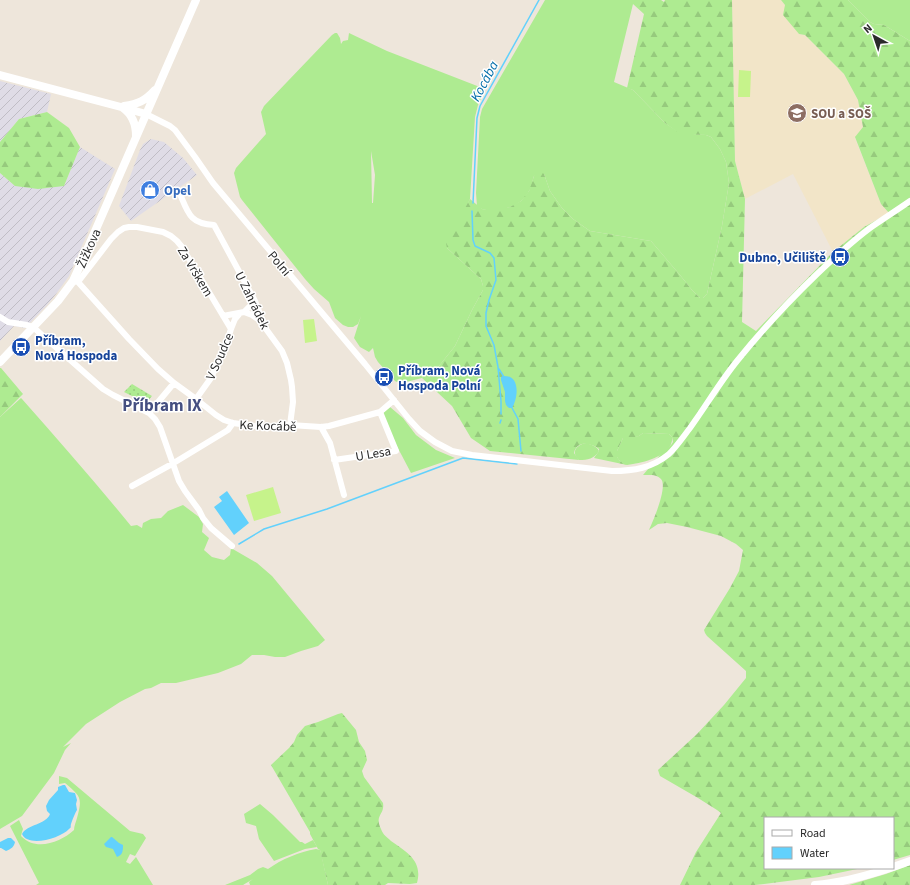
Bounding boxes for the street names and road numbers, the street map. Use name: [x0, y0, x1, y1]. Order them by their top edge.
street label: Žižkova: [72, 226, 106, 271]
street label: Za Vrškem: [173, 243, 217, 300]
street label: Polní: [263, 247, 296, 281]
street label: U Zahrádek: [230, 269, 274, 333]
street label: V Soudce: [202, 330, 238, 383]
street label: Ke Kocábě: [239, 416, 297, 436]
street label: U Lesa: [354, 442, 392, 466]

